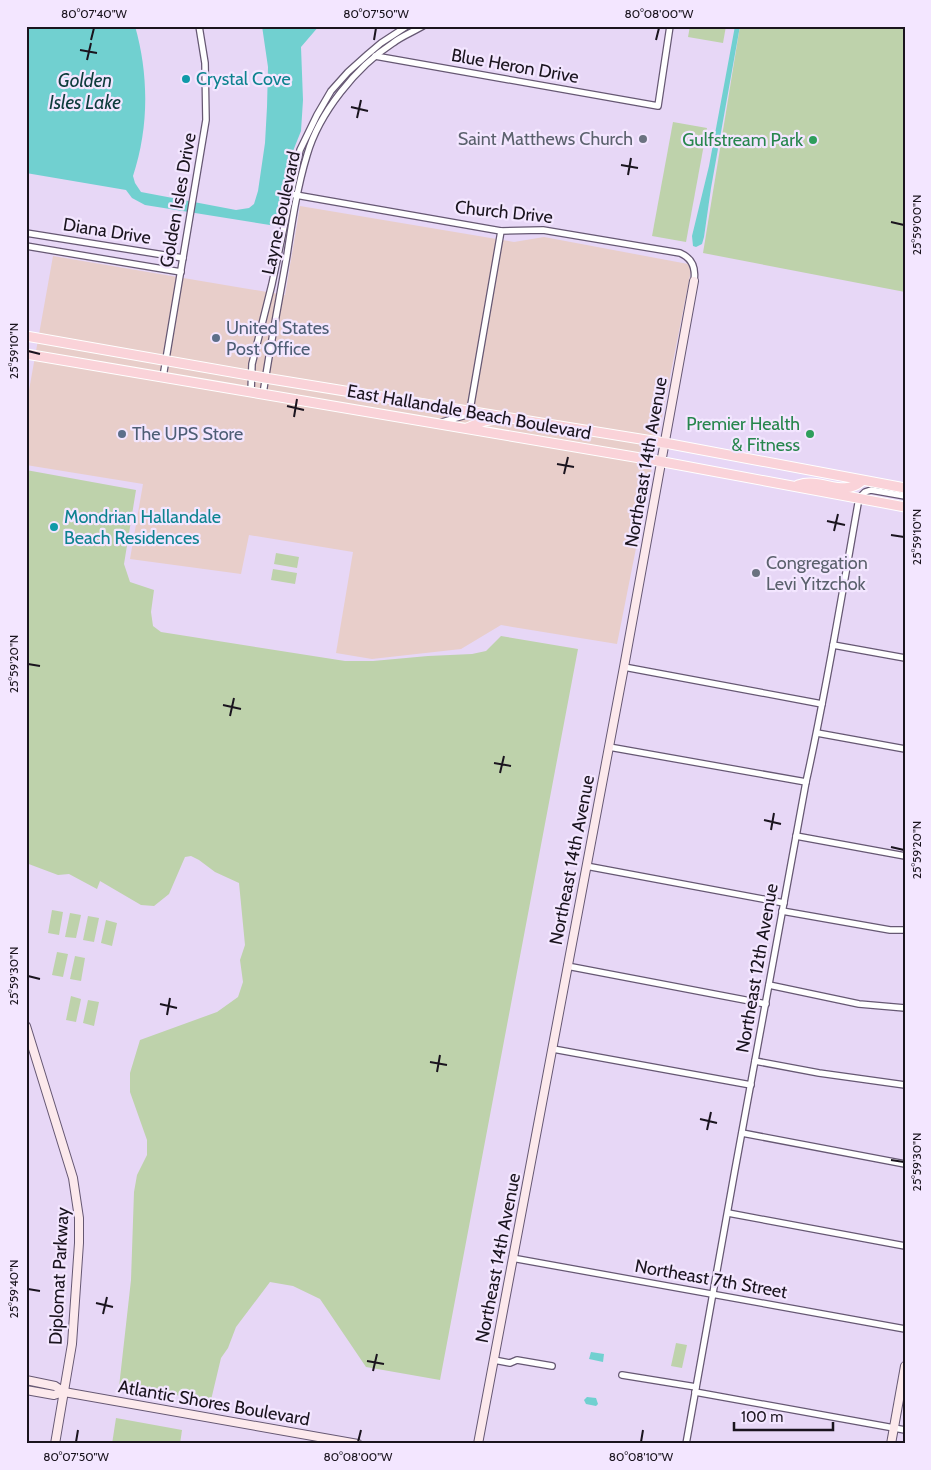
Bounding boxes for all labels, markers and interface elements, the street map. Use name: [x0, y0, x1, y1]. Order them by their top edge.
text: 80°07'40"W: [61, 6, 128, 21]
text: 80°07'50"W: [343, 6, 409, 21]
text: 80°08'00"W: [625, 6, 694, 21]
street label: Blue Heron Drive: [450, 44, 580, 88]
place label: Crystal Cove: [196, 68, 291, 90]
water label: Golden Isles Lake: [49, 69, 121, 114]
marker: Crystal Cove: [180, 73, 192, 85]
place label: Saint Matthews Church: [458, 128, 633, 150]
place label: Gulfstream Park: [682, 129, 804, 151]
street label: Golden Isles Drive: [155, 131, 201, 269]
marker: Saint Matthews Church: [637, 133, 649, 145]
marker: Gulfstream Park: [807, 134, 819, 146]
street label: Layne Boulevard: [257, 149, 305, 277]
text: 25°59'00"N: [909, 195, 924, 255]
street label: Church Drive: [454, 196, 554, 228]
street label: Diana Drive: [62, 213, 152, 249]
place label: United States Post Office: [226, 317, 329, 360]
text: 25°59'10"N: [6, 323, 21, 379]
marker: United States Post Office: [210, 332, 222, 344]
street label: Northeast 14th Avenue: [620, 375, 672, 549]
street label: East Hallandale Beach Boulevard: [345, 380, 593, 444]
place label: Premier Health & Fitness: [686, 413, 800, 456]
place label: The UPS Store: [132, 423, 243, 445]
marker: The UPS Store: [116, 428, 128, 440]
marker: Premier Health & Fitness: [804, 428, 816, 440]
place label: Mondrian Hallandale Beach Residences: [64, 506, 221, 549]
text: 25°59'10"N: [909, 509, 924, 565]
marker: Mondrian Hallandale Beach Residences: [48, 521, 60, 533]
place label: Congregation Levi Yitzchok: [766, 552, 868, 595]
marker: Congregation Levi Yitzchok: [750, 567, 762, 579]
text: 25°59'20"N: [6, 635, 21, 693]
street label: Northeast 14th Avenue: [545, 773, 599, 947]
text: 25°59'20"N: [909, 821, 924, 879]
street label: Northeast 12th Avenue: [731, 882, 783, 1054]
text: 25°59'30"N: [6, 947, 21, 1005]
text: 25°59'30"N: [909, 1133, 924, 1191]
street label: Northeast 14th Avenue: [471, 1171, 525, 1345]
street label: Diplomat Parkway: [44, 1207, 74, 1345]
street label: Northeast 7th Street: [633, 1255, 789, 1303]
text: 25°59'40"N: [6, 1259, 21, 1319]
street label: Atlantic Shores Boulevard: [117, 1375, 311, 1431]
scale bar: [734, 1400, 832, 1432]
text: 100 m: [741, 1408, 783, 1426]
text: 80°07'50"W: [43, 1449, 109, 1464]
text: 80°08'00"W: [324, 1449, 393, 1464]
text: 80°08'10"W: [609, 1449, 674, 1464]

